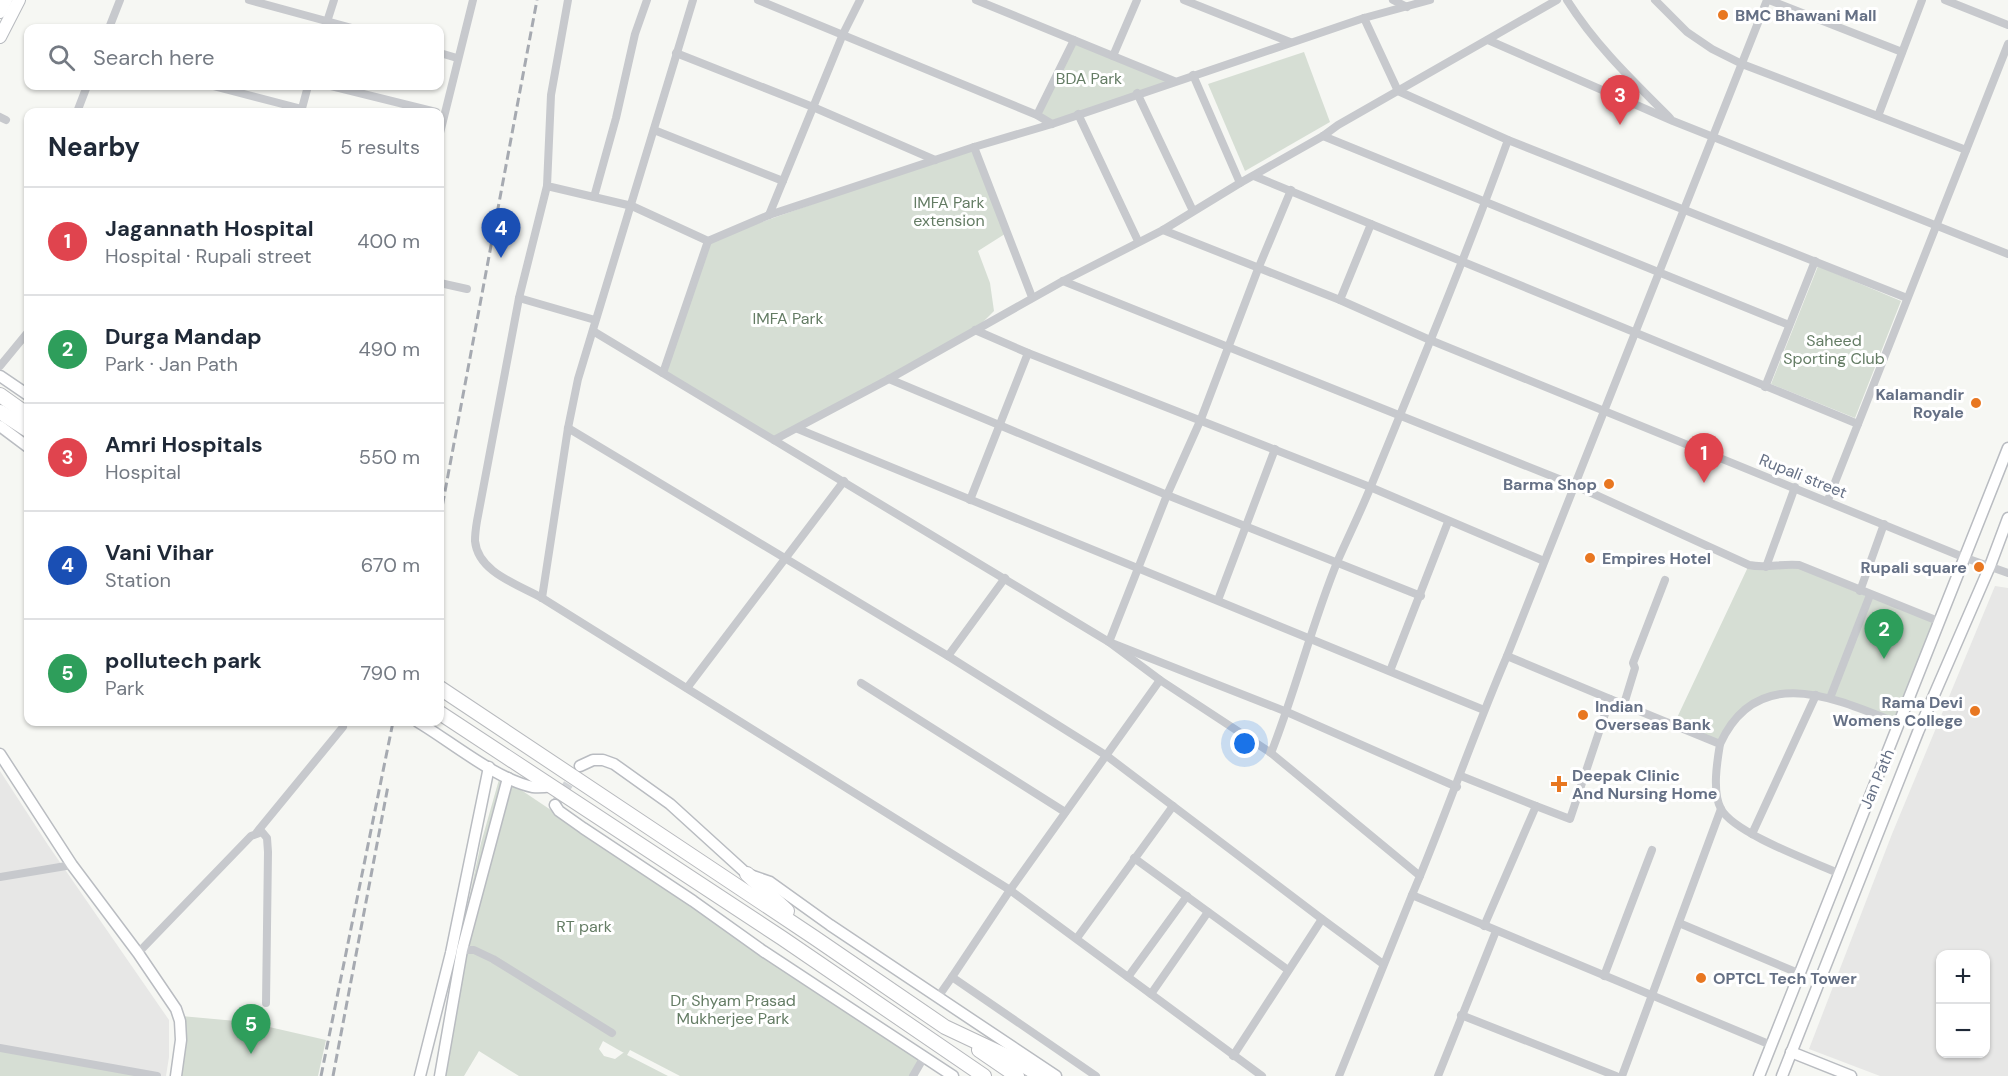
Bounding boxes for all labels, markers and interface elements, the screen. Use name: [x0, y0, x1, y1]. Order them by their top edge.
place label: BMC Bhawani Mall: [1735, 5, 1877, 26]
marker: BMC Bhawani Mall: [1716, 8, 1730, 22]
search box: [24, 24, 444, 90]
icon: search: [45, 41, 78, 74]
text: Search here: [93, 43, 214, 72]
park label: BDA Park: [1056, 68, 1122, 89]
pin: 3: [1600, 76, 1640, 125]
text: Nearby: [48, 130, 140, 164]
text: 5 results: [340, 134, 420, 160]
park label: IMFA Park extension: [913, 192, 985, 231]
pin: 4: [482, 208, 520, 258]
text: Jagannath Hospital: [105, 214, 314, 243]
text: 1: [64, 228, 71, 254]
text: 400 m: [357, 228, 420, 254]
text: Hospital · Rupali street: [105, 243, 312, 269]
park label: IMFA Park: [752, 308, 824, 329]
text: Durga Mandap: [105, 322, 262, 351]
park label: Saheed Sporting Club: [1783, 330, 1885, 369]
text: 2: [62, 336, 73, 362]
text: 490 m: [358, 336, 420, 362]
text: Park · Jan Path: [105, 351, 238, 377]
place label: Kalamandir Royale: [1875, 384, 1964, 423]
marker: Kalamandir Royale: [1969, 396, 1983, 410]
text: Amri Hospitals: [105, 430, 263, 459]
pin: 1: [1684, 434, 1724, 483]
text: 3: [61, 444, 74, 470]
text: 550 m: [359, 444, 420, 470]
street label: Rupali street: [1756, 449, 1850, 503]
text: Hospital: [105, 459, 181, 485]
place label: Barma Shop: [1503, 474, 1597, 495]
marker: Barma Shop: [1602, 477, 1616, 491]
text: Vani Vihar: [105, 538, 214, 567]
place label: Empires Hotel: [1602, 548, 1711, 569]
marker: Empires Hotel: [1583, 551, 1597, 565]
text: 4: [61, 552, 74, 578]
text: 670 m: [361, 552, 420, 578]
place label: Rupali square: [1861, 557, 1967, 578]
marker: Rupali square: [1972, 560, 1986, 574]
text: Station: [105, 567, 171, 593]
pin: 2: [1864, 610, 1904, 659]
text: pollutech park: [105, 646, 262, 675]
text: 5: [61, 660, 74, 686]
text: 790 m: [360, 660, 420, 686]
text: Park: [105, 675, 145, 701]
place label: Rama Devi Womens College: [1833, 692, 1963, 731]
place label: Indian Overseas Bank: [1595, 696, 1712, 735]
marker: Rama Devi Womens College: [1968, 704, 1982, 718]
marker: Indian Overseas Bank: [1576, 708, 1590, 722]
your location: [1230, 729, 1259, 758]
street label: Jan Path: [1855, 746, 1899, 812]
place label: Deepak Clinic And Nursing Home: [1572, 765, 1717, 804]
marker: Deepak Clinic And Nursing Home: [1550, 775, 1568, 793]
park label: RT park: [556, 916, 612, 937]
map controls: [1936, 950, 1990, 1058]
button: +: [1936, 950, 1990, 1004]
place label: OPTCL Tech Tower: [1713, 968, 1857, 989]
marker: OPTCL Tech Tower: [1694, 971, 1708, 985]
park label: Dr Shyam Prasad Mukherjee Park: [670, 990, 796, 1029]
pin: 5: [232, 1004, 270, 1054]
button: −: [1936, 1004, 1990, 1058]

